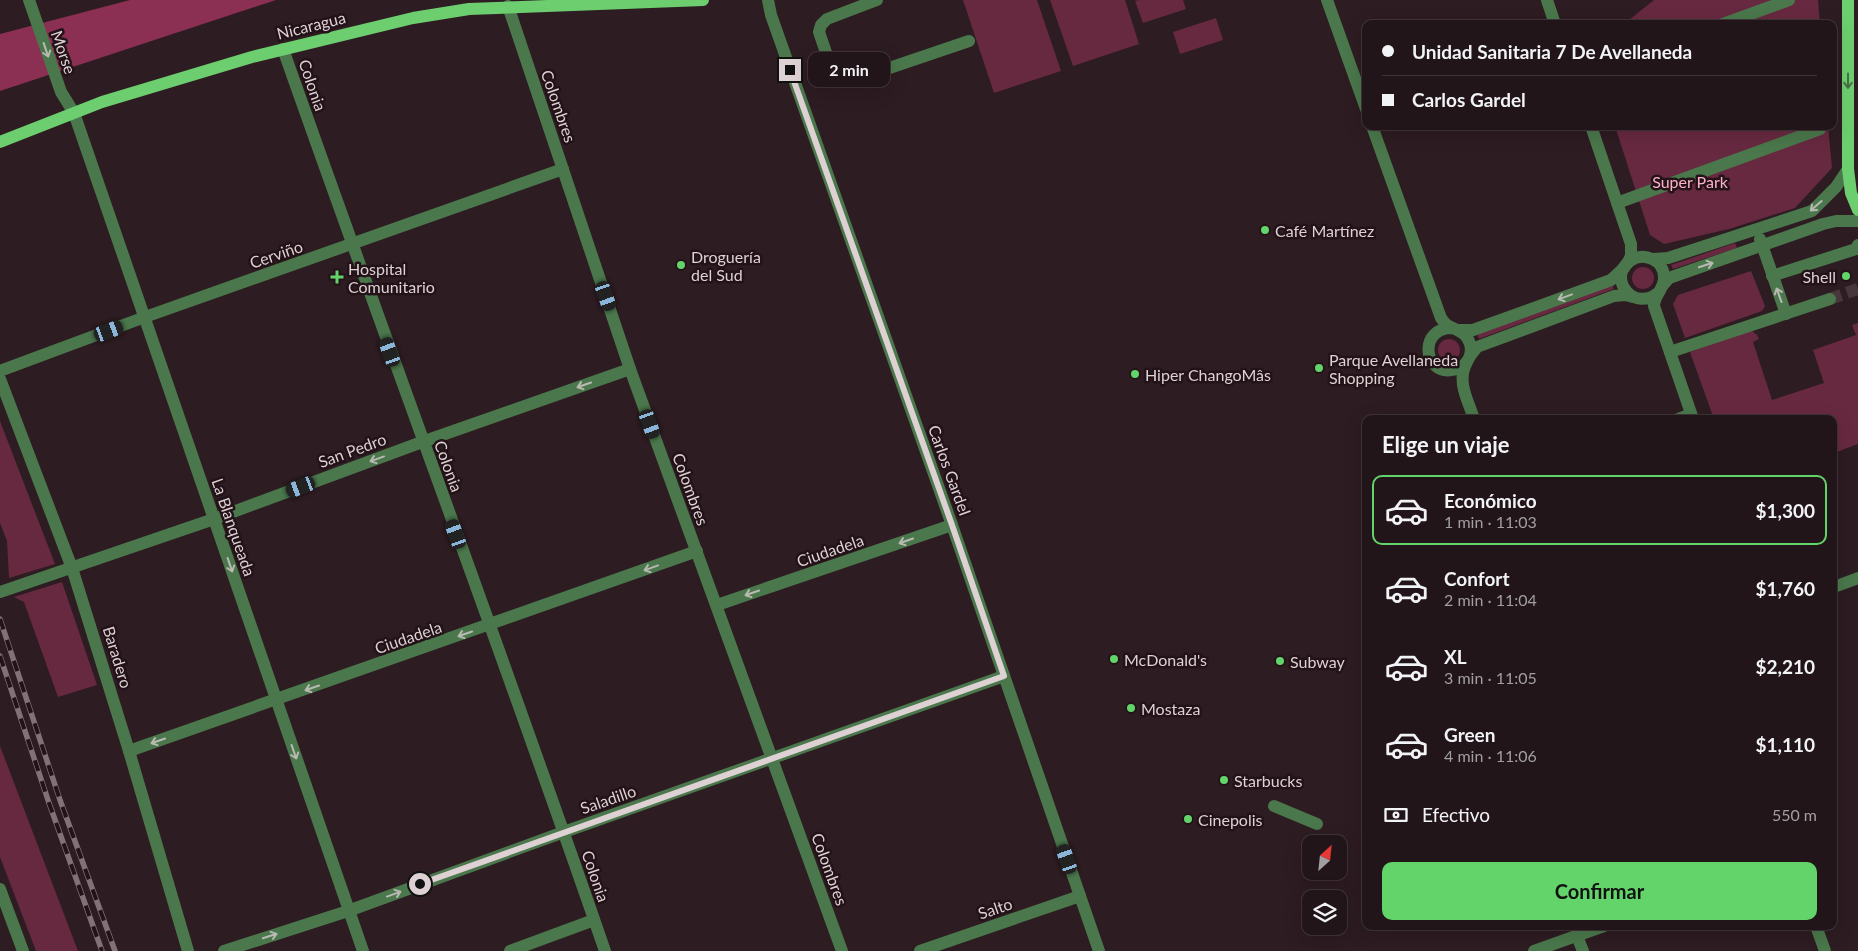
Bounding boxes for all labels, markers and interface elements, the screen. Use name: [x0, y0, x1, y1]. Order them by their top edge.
street label: Nicaragua: [275, 7, 347, 43]
street label: Morse: [48, 28, 80, 76]
text: Unidad Sanitaria 7 De Avellaneda: [1412, 40, 1692, 63]
one-way arrow: [42, 41, 51, 57]
callout: 2 min: [808, 52, 890, 88]
street label: Colonia: [295, 57, 331, 113]
route end: [779, 59, 801, 81]
text: 2 min: [829, 60, 869, 79]
street label: Colombres: [538, 67, 580, 145]
one-way arrow: [1843, 72, 1853, 89]
text: Carlos Gardel: [1412, 88, 1526, 111]
park label: Super Park: [1652, 172, 1729, 191]
one-way arrow: [1810, 200, 1823, 212]
place label: Café Martínez: [1275, 221, 1374, 240]
marker: Café Martínez: [1259, 224, 1271, 236]
street label: Cerviño: [247, 236, 305, 272]
place label: Droguería del Sud: [691, 247, 761, 284]
place label: Hospital Comunitario: [348, 259, 435, 296]
marker: Droguería del Sud: [675, 259, 687, 271]
one-way arrow: [1698, 260, 1714, 270]
place label: Shell: [1803, 267, 1836, 286]
marker: Hospital Comunitario: [330, 270, 344, 284]
marker: Shell: [1840, 270, 1852, 282]
car: [594, 279, 617, 313]
one-way arrow: [1774, 288, 1783, 303]
one-way arrow: [1558, 293, 1573, 302]
car: [92, 319, 125, 343]
car: [377, 335, 402, 369]
place label: Parque Avellaneda Shopping: [1329, 350, 1458, 387]
marker: Parque Avellaneda Shopping: [1313, 362, 1325, 374]
place label: Hiper ChangoMâs: [1145, 365, 1271, 384]
marker: Hiper ChangoMâs: [1129, 368, 1141, 380]
one-way arrow: [577, 381, 593, 390]
car: [637, 407, 662, 441]
street label: Carlos Gardel: [925, 422, 975, 518]
street label: San Pedro: [316, 429, 388, 471]
text: Elige un viaje: [1382, 431, 1510, 458]
street label: Colonia: [431, 438, 467, 494]
street label: Colombres: [669, 450, 713, 528]
one-way arrow: [370, 454, 385, 464]
car: [284, 475, 317, 499]
street label: La Blanqueada: [208, 476, 260, 578]
icon: car: [1384, 488, 1429, 533]
text: Económico: [1444, 489, 1537, 512]
text: $1,300: [1755, 499, 1815, 522]
text: 1 min · 11:03: [1444, 512, 1537, 531]
car: [443, 517, 468, 551]
street label: Ciudadela: [794, 530, 866, 570]
one-way arrow: [899, 537, 915, 546]
one-way arrow: [226, 557, 235, 572]
one-way arrow: [644, 564, 659, 573]
icon: car: [1384, 566, 1429, 611]
text: Confort: [1444, 567, 1509, 590]
text: $1,760: [1755, 577, 1815, 600]
one-way arrow: [745, 589, 761, 598]
text: 2 min · 11:04: [1444, 590, 1537, 609]
street label: Ciudadela: [372, 617, 444, 657]
street label: Baradero: [100, 624, 136, 690]
one-way arrow: [458, 630, 473, 639]
icon: car: [1384, 644, 1429, 689]
text: XL: [1444, 645, 1467, 668]
place label: McDonald's: [1124, 650, 1207, 669]
place label: Subway: [1290, 652, 1346, 671]
marker: McDonald's: [1108, 653, 1120, 665]
marker: Subway: [1274, 655, 1286, 667]
text: $2,210: [1755, 655, 1815, 678]
text: 3 min · 11:05: [1444, 668, 1537, 687]
one-way arrow: [304, 684, 320, 693]
place label: Mostaza: [1141, 699, 1200, 718]
marker: Mostaza: [1125, 702, 1137, 714]
icon: car: [1384, 722, 1429, 767]
text: Green: [1444, 723, 1495, 746]
text: $1,110: [1755, 733, 1815, 756]
one-way arrow: [151, 737, 167, 746]
one-way arrow: [290, 743, 299, 759]
text: 4 min · 11:06: [1444, 746, 1537, 765]
place label: Starbucks: [1234, 771, 1302, 790]
marker: Starbucks: [1218, 774, 1230, 786]
street label: Saladillo: [578, 781, 638, 817]
icon: cash: [1382, 801, 1410, 829]
text: Efectivo: [1422, 803, 1490, 826]
text: 550 m: [1772, 805, 1817, 824]
place label: Cinepolis: [1198, 810, 1263, 829]
marker: Cinepolis: [1182, 813, 1194, 825]
street label: Colombres: [808, 830, 852, 908]
north arrow: [1302, 835, 1348, 880]
map controls: [1302, 835, 1347, 935]
car: [1055, 842, 1078, 876]
street label: Colonia: [578, 848, 614, 904]
button: Confirmar: [1382, 862, 1817, 920]
route start: [409, 873, 431, 895]
one-way arrow: [386, 889, 401, 898]
button: layers: [1302, 890, 1347, 935]
street label: Salto: [975, 893, 1015, 923]
one-way arrow: [262, 931, 277, 940]

